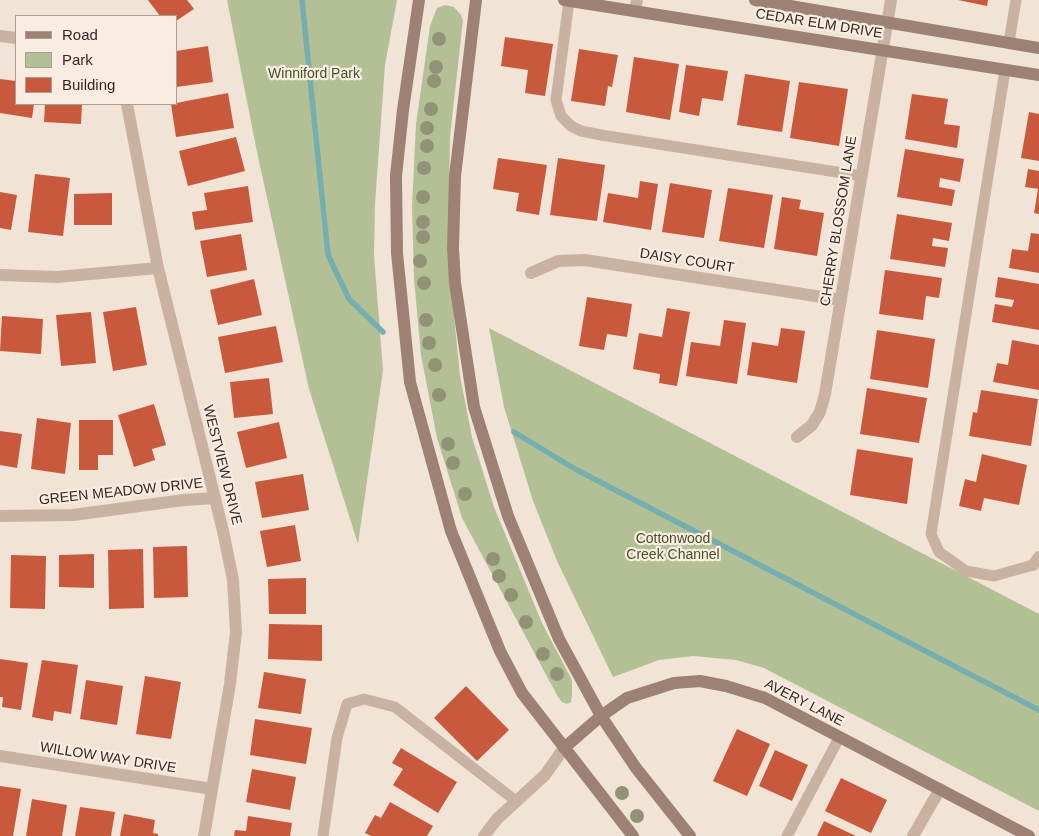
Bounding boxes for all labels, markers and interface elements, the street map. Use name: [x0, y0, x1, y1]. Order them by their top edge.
street label: CEDAR ELM DRIVE: [754, 6, 884, 42]
legend: [15, 15, 178, 105]
text: Road: [62, 26, 98, 43]
text: Park: [62, 51, 93, 68]
park label: Winniford Park: [268, 66, 360, 82]
text: Building: [62, 76, 115, 93]
street label: CHERRY BLOSSOM LANE: [817, 135, 861, 307]
street label: DAISY COURT: [639, 245, 735, 277]
street label: WESTVIEW DRIVE: [199, 403, 245, 527]
street label: GREEN MEADOW DRIVE: [38, 475, 204, 509]
park label: Cottonwood Creek Channel: [626, 531, 720, 564]
street label: AVERY LANE: [762, 676, 846, 730]
street label: WILLOW WAY DRIVE: [39, 739, 177, 777]

